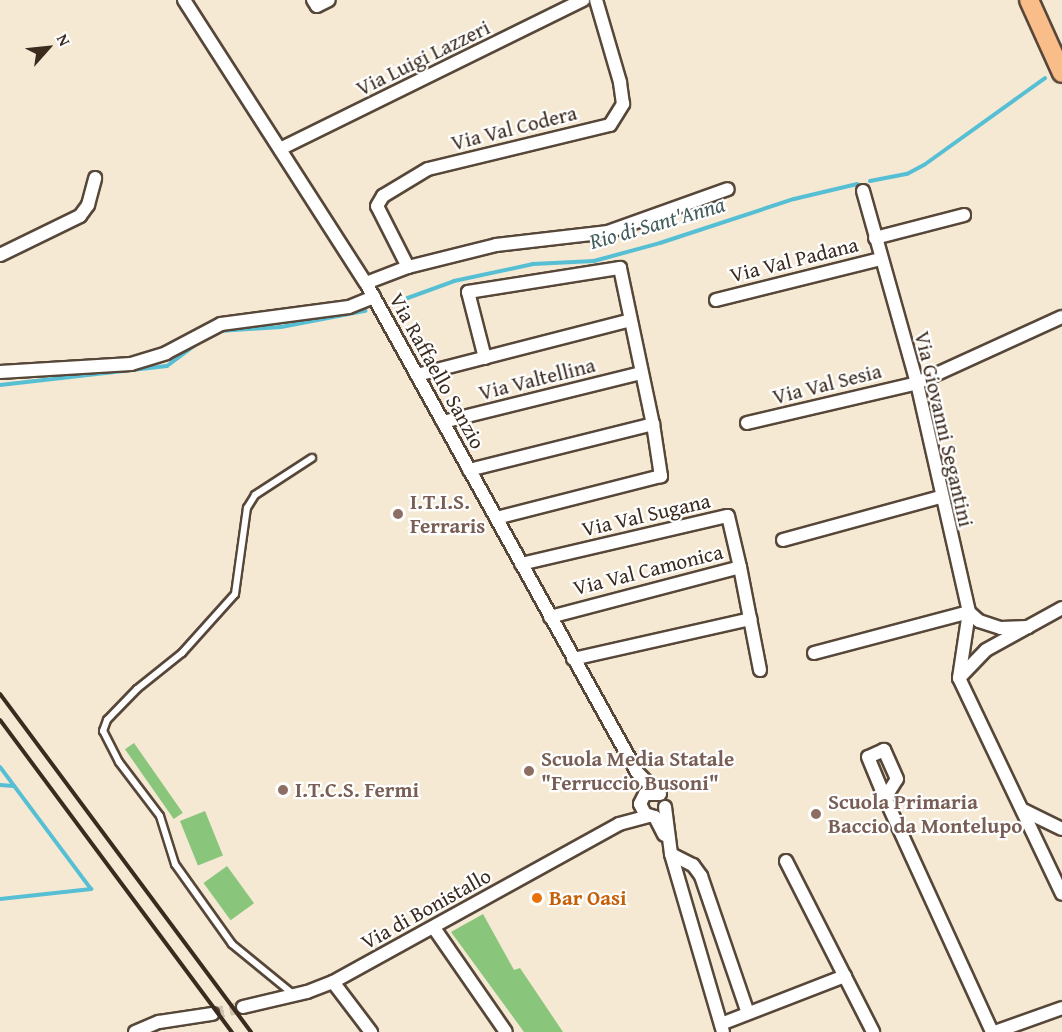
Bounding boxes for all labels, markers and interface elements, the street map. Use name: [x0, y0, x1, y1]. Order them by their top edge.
street label: Via Luigi Lazzeri: [352, 15, 494, 101]
north arrow: [18, 18, 78, 78]
text: N: [51, 30, 77, 50]
street label: Via Val Codera: [449, 100, 579, 156]
water label: Rio di Sant'Anna: [586, 191, 728, 255]
street label: Via Val Padana: [727, 232, 861, 288]
street label: Via Raffaello Sanzio: [384, 289, 490, 453]
street label: Via Giovanni Segantini: [909, 329, 979, 529]
street label: Via Valtellina: [476, 352, 598, 406]
street label: Via Val Sesia: [770, 358, 884, 410]
street label: Via Val Sugana: [579, 488, 713, 542]
place label: I.T.I.S. Ferraris: [410, 489, 485, 539]
marker: I.T.I.S. Ferraris: [391, 507, 405, 521]
street label: Via Val Camonica: [571, 539, 725, 601]
place label: Scuola Media Statale "Ferruccio Busoni": [541, 746, 734, 796]
marker: Scuola Media Statale "Ferruccio Busoni": [522, 764, 536, 778]
place label: I.T.C.S. Fermi: [295, 777, 419, 803]
marker: I.T.C.S. Fermi: [276, 783, 290, 797]
place label: Scuola Primaria Baccio da Montelupo: [828, 789, 1022, 839]
marker: Scuola Primaria Baccio da Montelupo: [809, 807, 823, 821]
street label: Via di Bonistallo: [357, 863, 495, 955]
place label: Bar Oasi: [549, 885, 627, 911]
marker: Bar Oasi: [530, 891, 544, 905]

